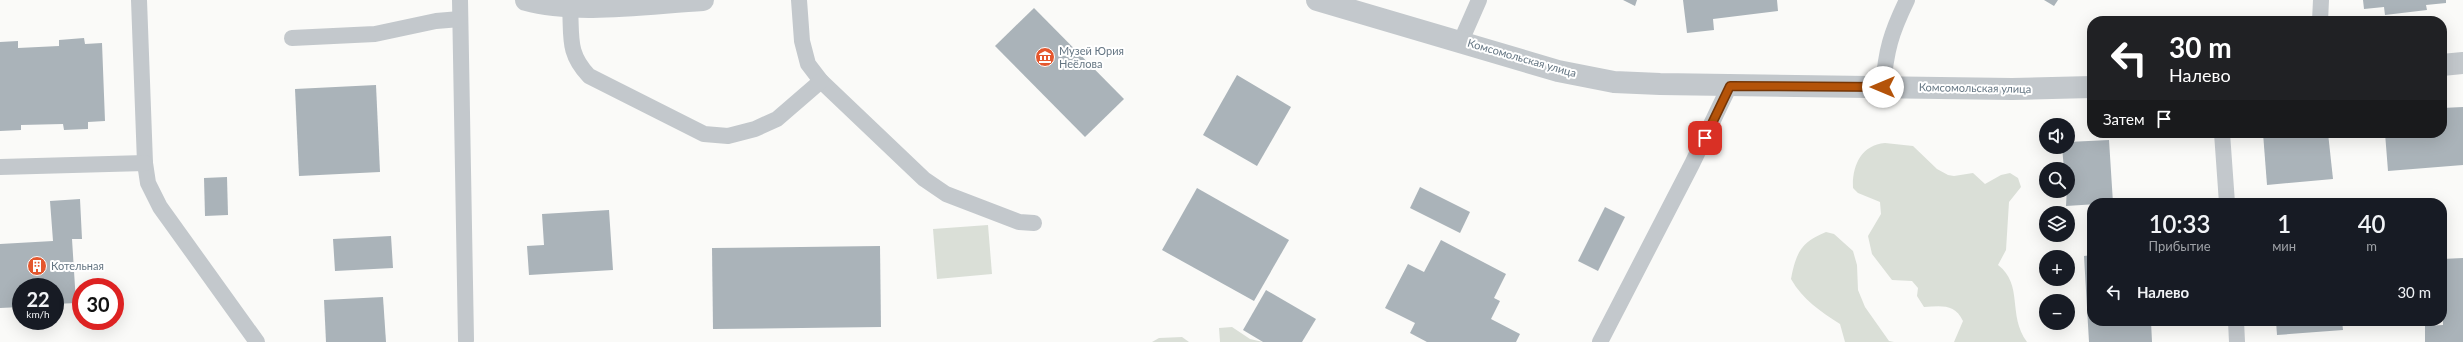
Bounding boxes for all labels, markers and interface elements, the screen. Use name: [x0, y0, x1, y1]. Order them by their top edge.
text: 30 m: [2169, 30, 2232, 64]
icon: left: [2103, 32, 2155, 84]
street label: Комсомольская улица: [1466, 36, 1578, 79]
place label: Музей Юрия Неёлова: [1059, 44, 1124, 70]
museum icon: Музей Юрия Неёлова: [1034, 46, 1056, 68]
text: Налево: [2169, 64, 2231, 86]
position arrow: [1862, 66, 1904, 108]
street label: Комсомольская улица: [1919, 80, 2031, 95]
icon: arrive: [2153, 108, 2175, 130]
text: Затем: [2103, 110, 2145, 128]
map controls: [2039, 118, 2075, 330]
button: sound: [2039, 118, 2075, 154]
pin: [1688, 121, 1722, 155]
icon: arrive: [1694, 127, 1716, 149]
button: search: [2039, 162, 2075, 198]
button: layers: [2039, 206, 2075, 242]
text: 10:33: [2149, 209, 2210, 238]
text: 1: [2277, 209, 2291, 238]
text: 40: [2358, 209, 2385, 238]
text: Прибытие: [2149, 238, 2211, 254]
text: мин: [2272, 238, 2296, 254]
text: m: [2366, 238, 2377, 254]
button: +: [2039, 250, 2075, 286]
building icon: Котельная: [26, 255, 48, 277]
place label: Котельная: [51, 259, 104, 272]
speed limit sign: 30: [72, 278, 124, 330]
icon: left: [2103, 281, 2125, 303]
text: Налево: [2137, 283, 2189, 301]
text: 30 m: [2397, 283, 2431, 301]
text: 22: [26, 287, 50, 311]
button: −: [2039, 294, 2075, 330]
text: km/h: [26, 308, 50, 320]

